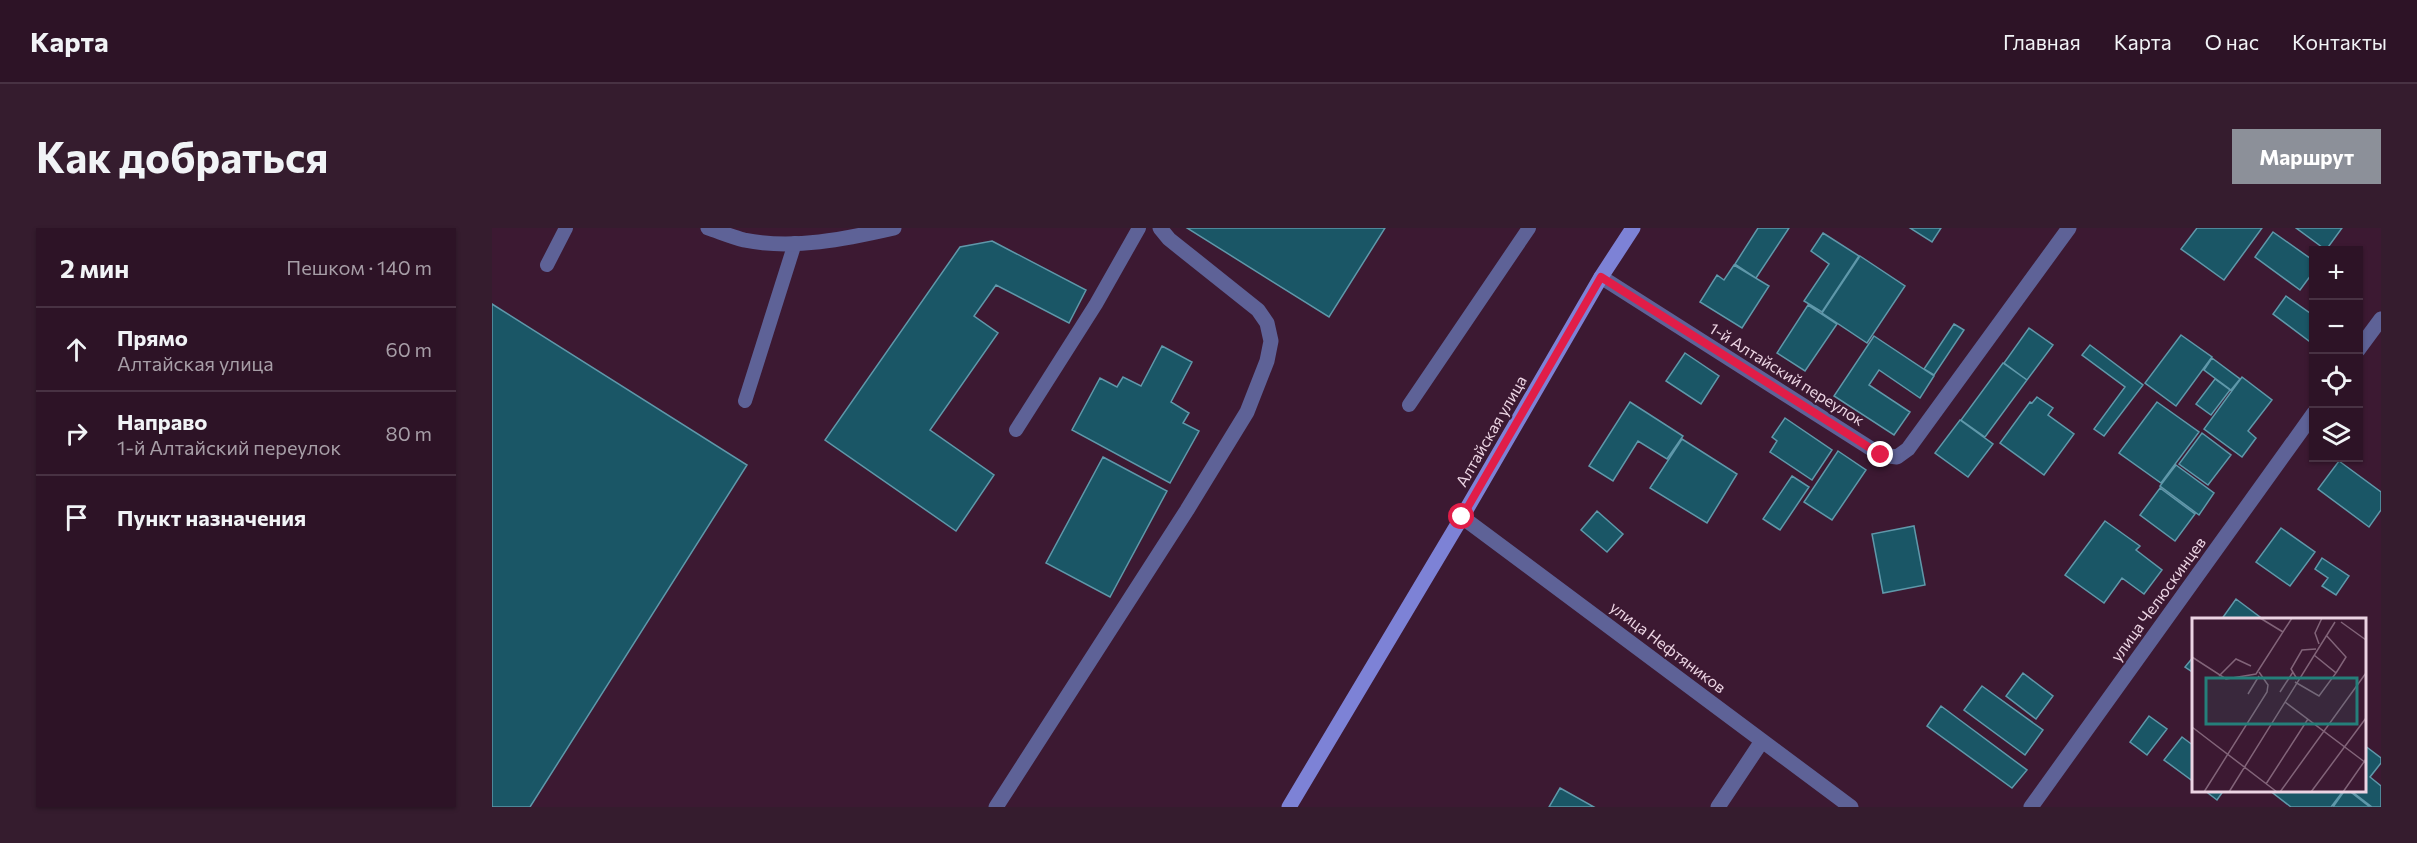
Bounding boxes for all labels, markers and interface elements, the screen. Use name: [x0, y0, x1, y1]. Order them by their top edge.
text: Карта: [30, 24, 109, 58]
text: Главная: [2003, 29, 2081, 54]
text: Карта: [2114, 29, 2172, 54]
text: О нас: [2205, 29, 2259, 54]
text: Контакты: [2292, 29, 2387, 54]
button: Маршрут: [2232, 129, 2381, 184]
text: Как добраться: [36, 130, 328, 182]
map controls: [2309, 246, 2363, 462]
button: +: [2309, 246, 2363, 300]
text: 2 мин: [60, 252, 129, 283]
text: Пешком · 140 m: [286, 255, 432, 279]
button: −: [2309, 300, 2363, 354]
street label: 1-й Алтайский переулок: [1706, 318, 1869, 429]
text: Прямо: [117, 324, 188, 351]
icon: ahead: [60, 333, 93, 366]
text: 60 m: [386, 337, 432, 361]
text: Алтайская улица: [117, 351, 274, 375]
button: locate: [2309, 354, 2363, 408]
street label: Алтайская улица: [1451, 372, 1530, 490]
text: Направо: [117, 408, 207, 435]
button: layers: [2309, 408, 2363, 462]
icon: right: [60, 417, 93, 450]
text: 80 m: [386, 421, 432, 445]
text: 1-й Алтайский переулок: [117, 435, 341, 459]
route end: [1867, 441, 1893, 467]
icon: arrive: [60, 501, 93, 534]
route start: [1448, 503, 1474, 529]
text: Пункт назначения: [117, 504, 306, 531]
street label: улица Челюскинцев: [2106, 533, 2209, 665]
street label: улица Нефтяников: [1607, 597, 1730, 696]
inset map: [2192, 618, 2366, 792]

